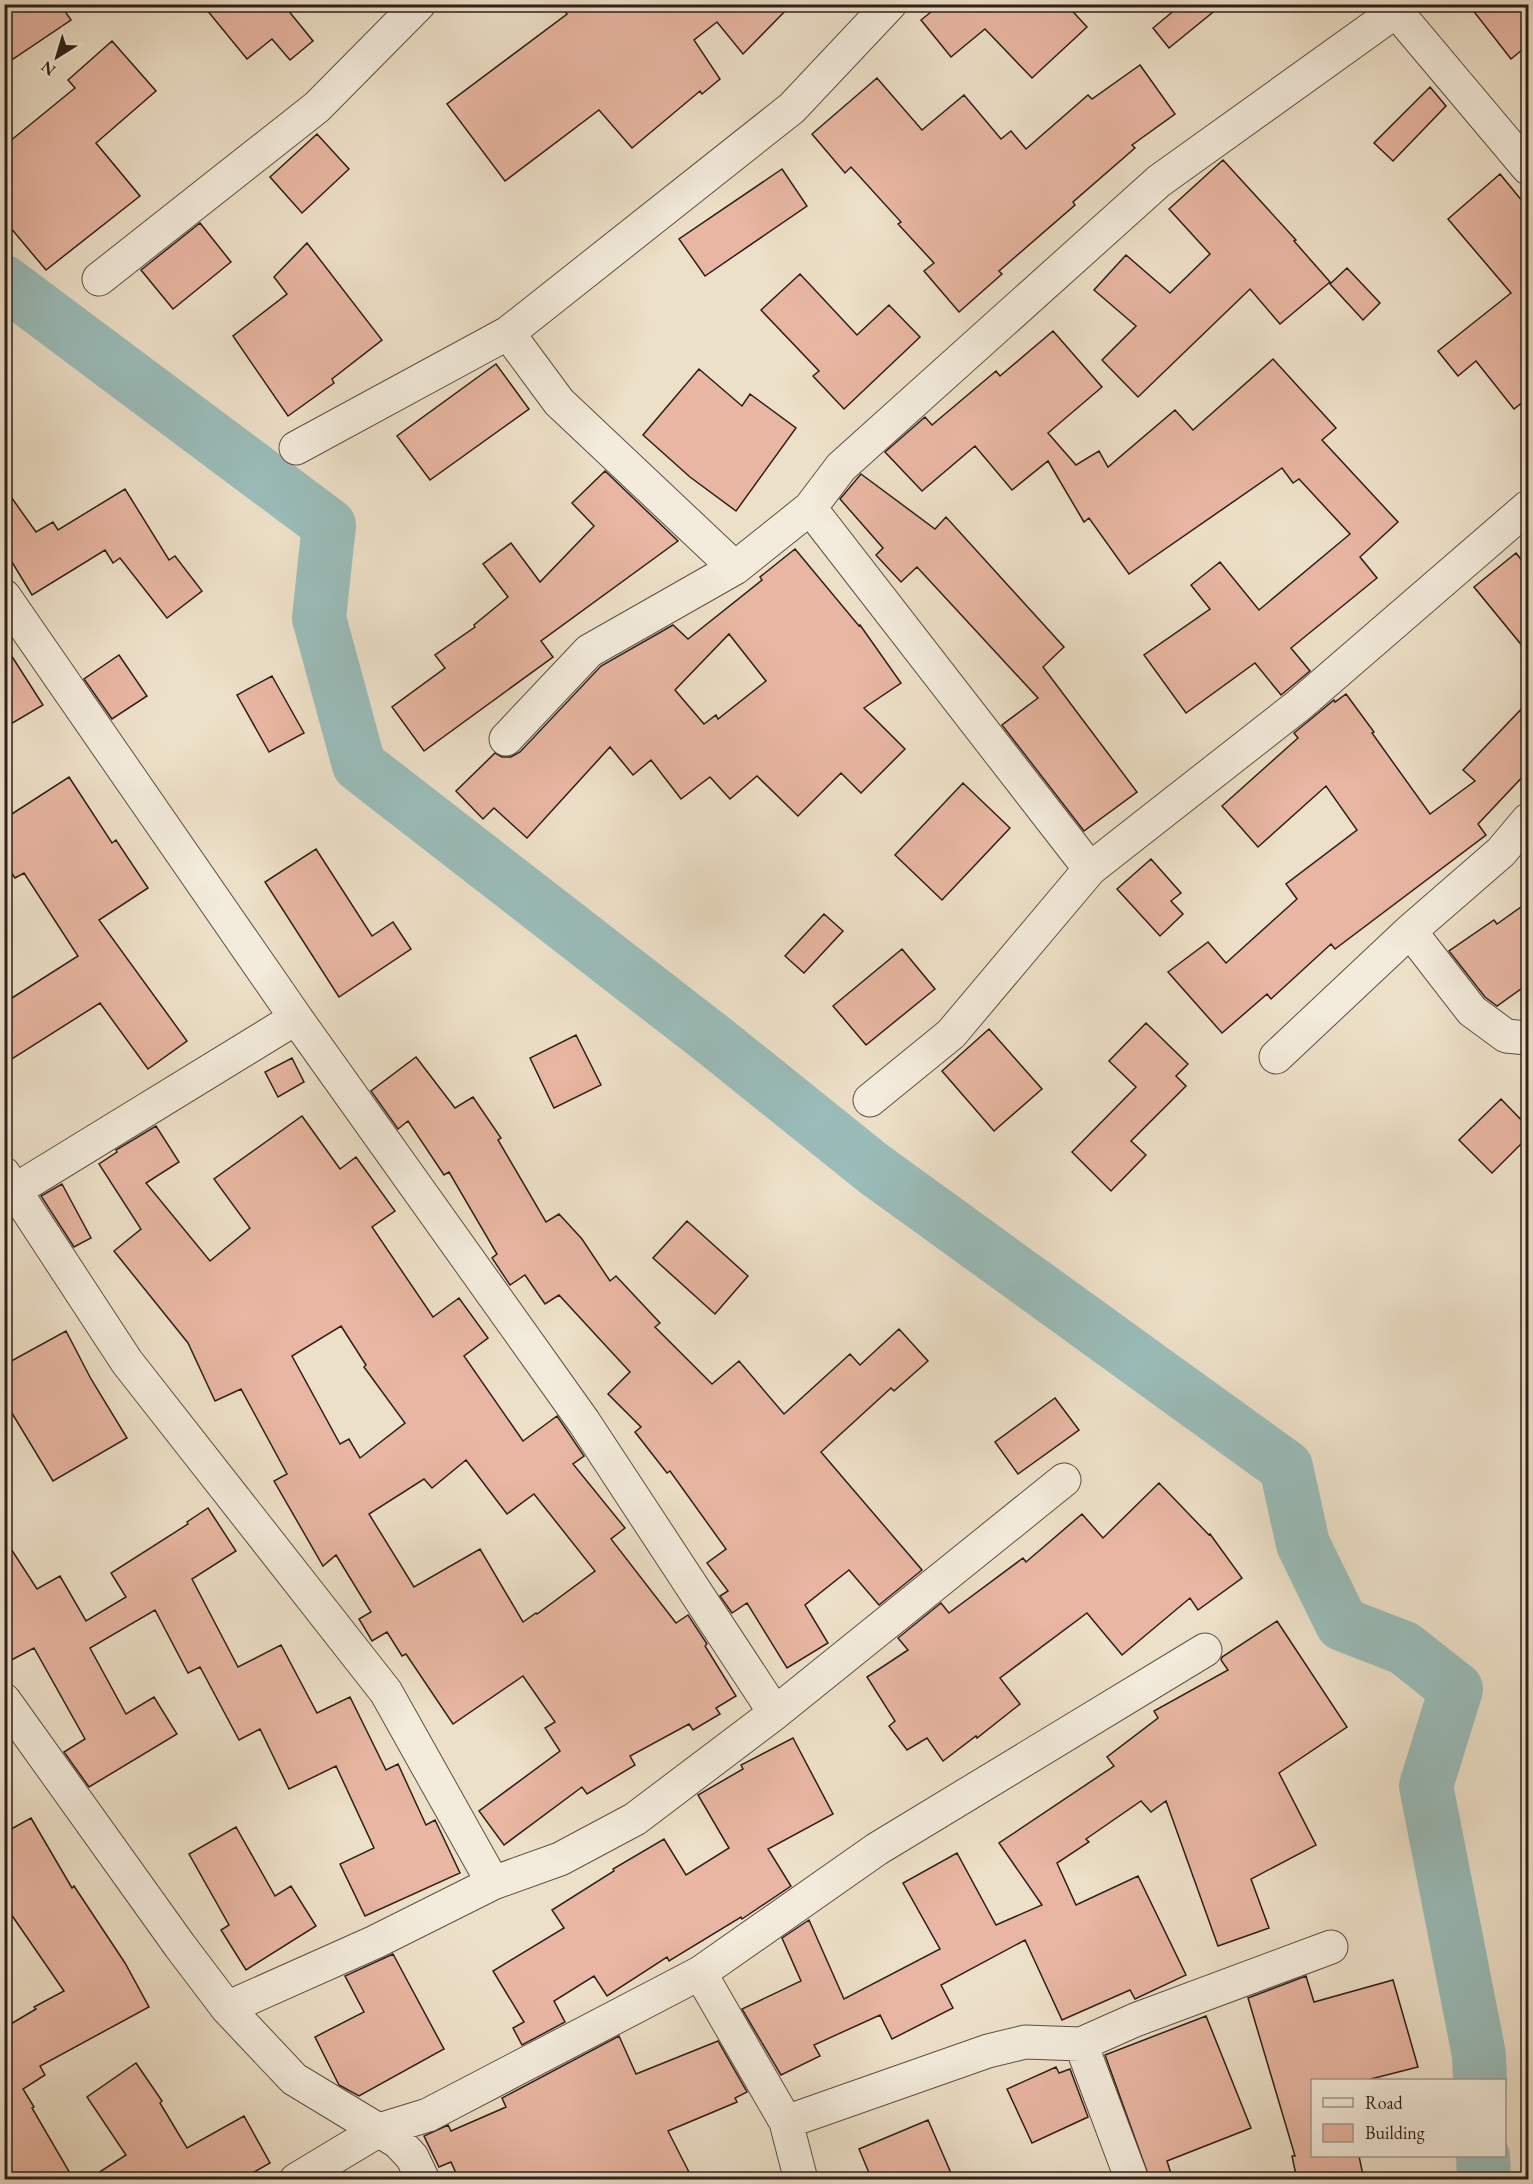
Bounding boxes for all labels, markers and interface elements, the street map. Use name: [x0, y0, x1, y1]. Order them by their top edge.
north arrow: [27, 27, 87, 87]
text: N: [37, 56, 60, 81]
legend: [1311, 2079, 1506, 2157]
text: Road: [1365, 2091, 1404, 2114]
text: Building: [1365, 2121, 1425, 2144]

